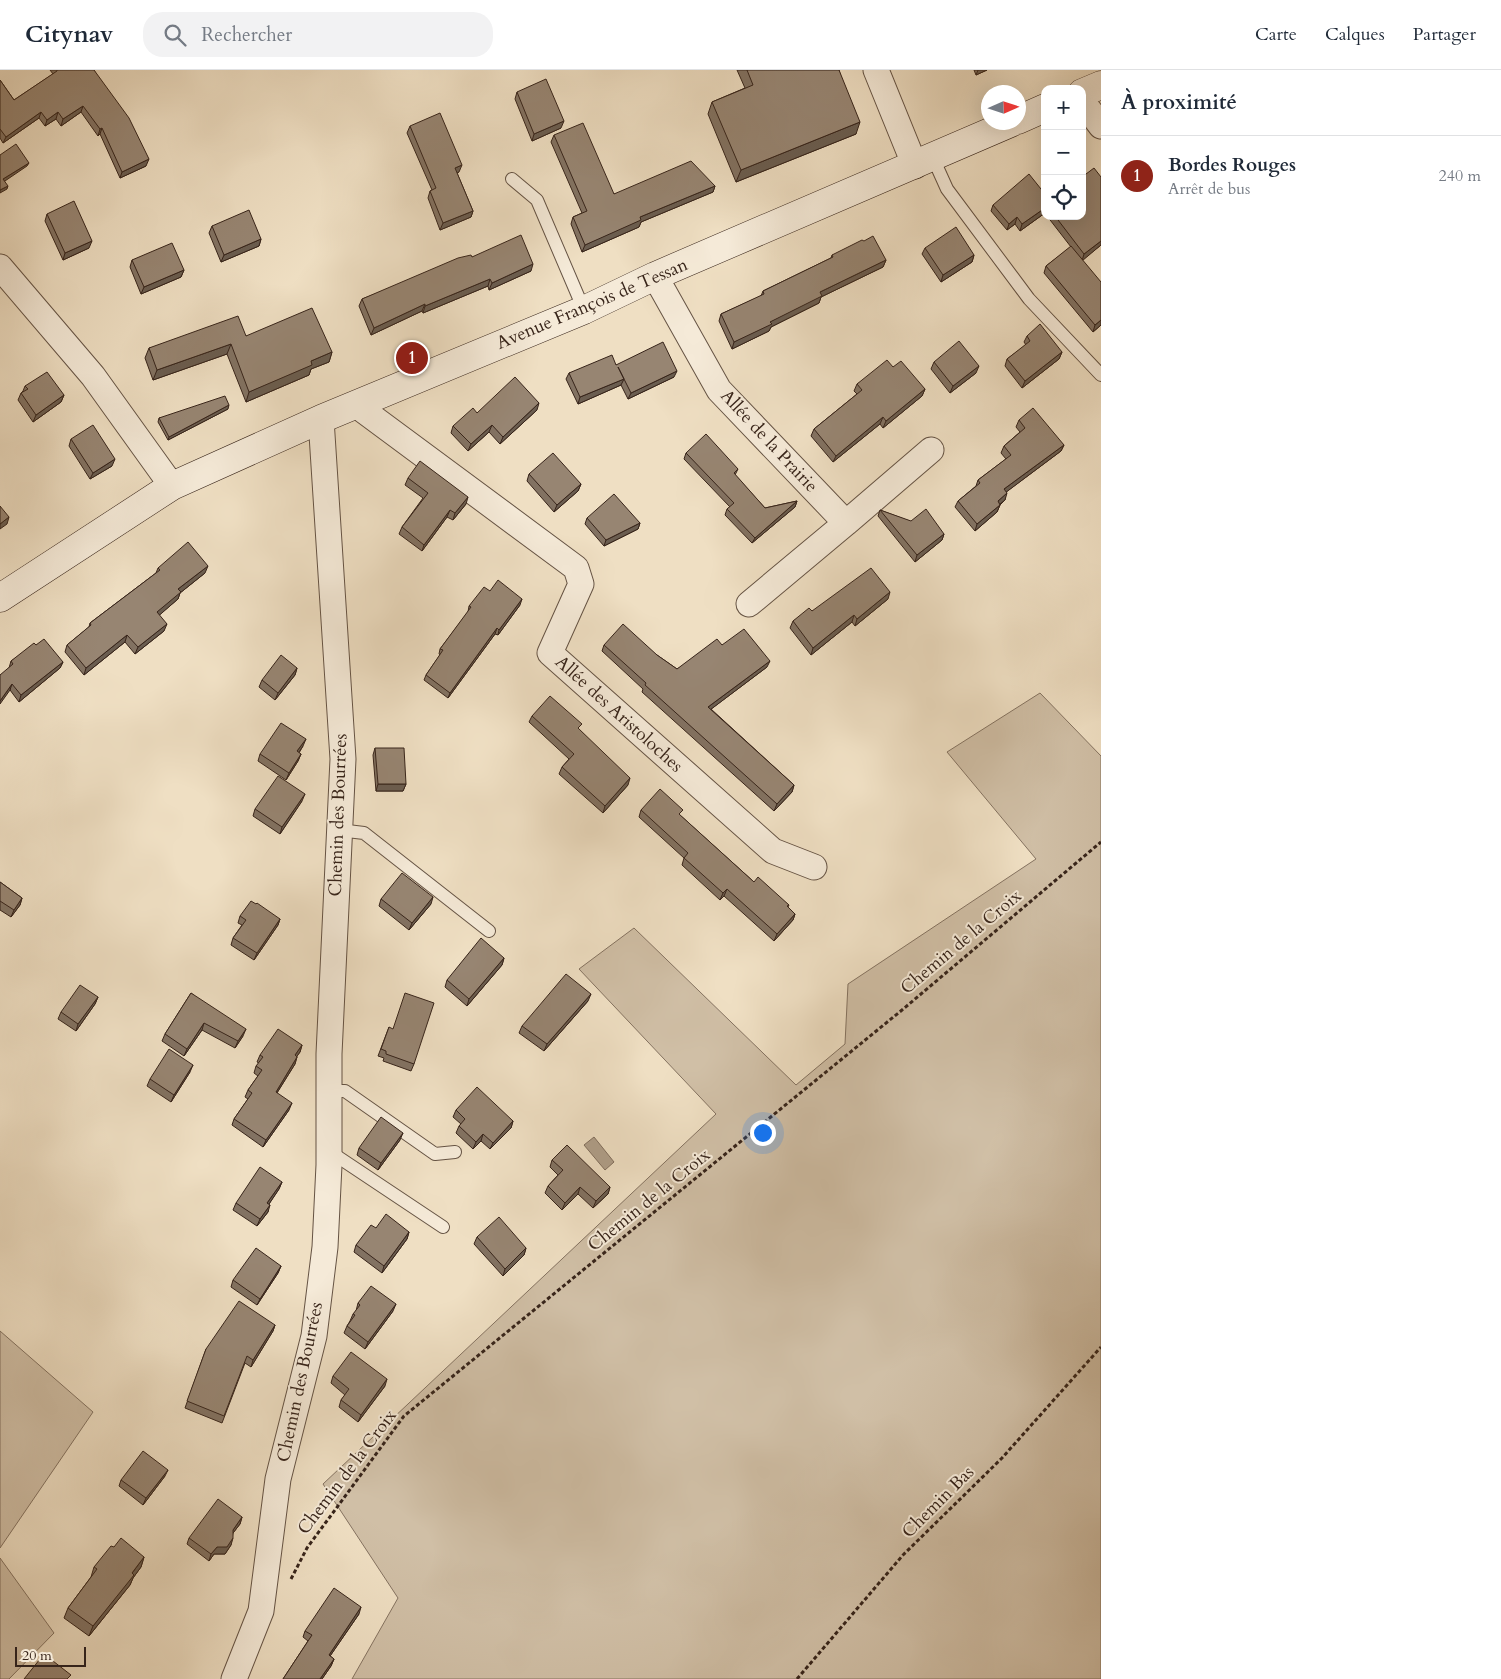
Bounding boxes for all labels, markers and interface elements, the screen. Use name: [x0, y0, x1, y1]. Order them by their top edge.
search box: [143, 12, 493, 57]
text: Citynav: [25, 18, 113, 51]
icon: search: [161, 21, 189, 49]
text: Rechercher: [201, 22, 292, 48]
text: Carte: [1255, 22, 1297, 47]
text: Calques: [1325, 22, 1385, 47]
text: Partager: [1413, 22, 1476, 47]
north arrow: [981, 85, 1026, 130]
map controls: [1041, 85, 1086, 220]
button: +: [1041, 85, 1086, 130]
text: À proximité: [1121, 88, 1237, 117]
button: −: [1041, 130, 1086, 175]
text: Bordes Rouges: [1168, 152, 1296, 178]
text: 1: [1133, 165, 1141, 187]
text: 240 m: [1439, 165, 1481, 187]
button: locate: [1041, 175, 1086, 220]
text: Arrêt de bus: [1168, 178, 1250, 200]
street label: Avenue François de Tessan: [492, 252, 692, 356]
pin: 1: [396, 339, 428, 377]
street label: Allée de la Prairie: [715, 384, 823, 498]
street label: Allée des Aristoloches: [550, 650, 688, 778]
street label: Chemin des Bourrées: [323, 733, 353, 897]
street label: Chemin de la Croix: [895, 884, 1027, 1000]
your location: [750, 1120, 776, 1146]
street label: Chemin de la Croix: [582, 1143, 716, 1257]
street label: Chemin des Bourrées: [271, 1300, 329, 1464]
street label: Chemin de la Croix: [292, 1404, 402, 1540]
street label: Chemin Bas: [896, 1460, 980, 1544]
scale bar: [15, 1644, 86, 1667]
text: 20 m: [22, 1646, 52, 1665]

